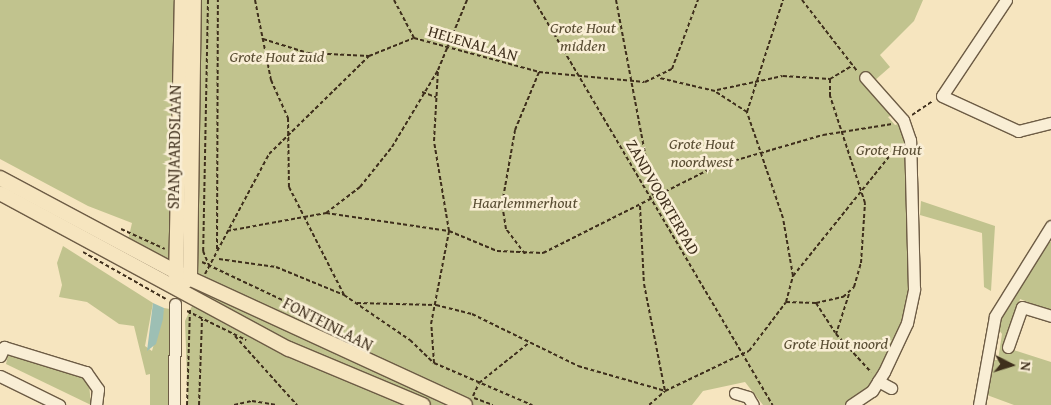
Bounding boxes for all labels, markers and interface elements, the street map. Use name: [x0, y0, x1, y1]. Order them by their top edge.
park label: Grote Hout midden: [550, 17, 616, 55]
street label: HELENALAAN: [426, 21, 520, 65]
park label: Grote Hout zuid: [229, 46, 325, 66]
street label: SPANJAARDSLAAN: [163, 85, 185, 209]
park label: Grote Hout noordwest: [669, 133, 735, 171]
street label: ZANDVOORTERPAD: [622, 136, 704, 258]
park label: Grote Hout: [856, 139, 922, 159]
park label: Haarlemmerhout: [472, 192, 578, 212]
street label: FONTEINLAAN: [280, 293, 376, 355]
park label: Grote Hout noord: [784, 333, 888, 353]
north arrow: [986, 340, 1036, 390]
text: N: [1016, 361, 1036, 372]

